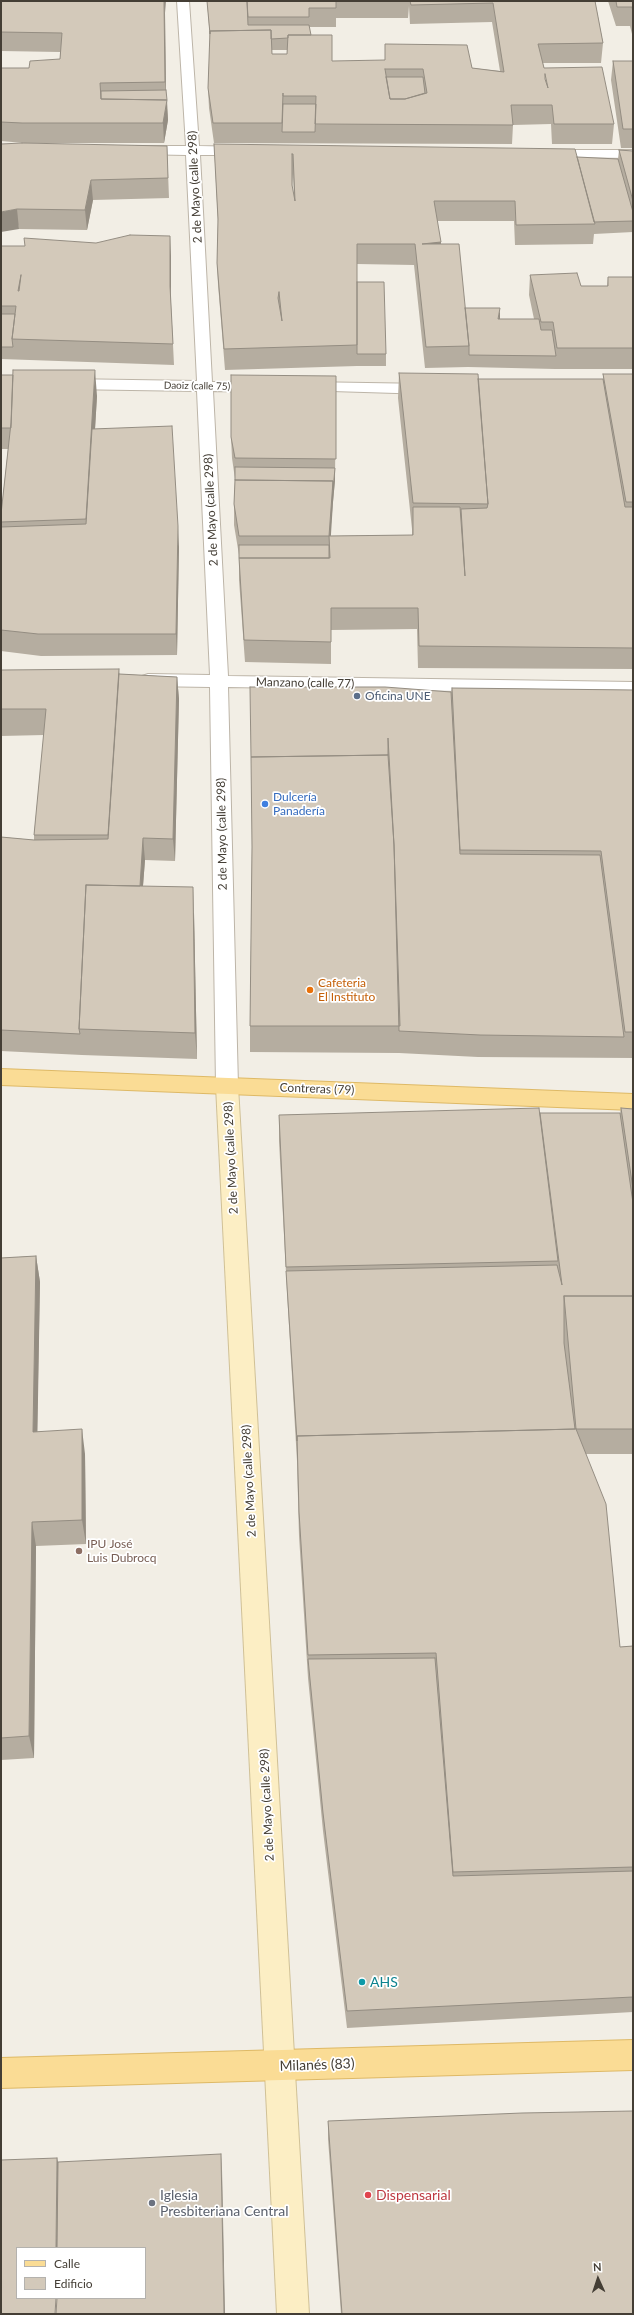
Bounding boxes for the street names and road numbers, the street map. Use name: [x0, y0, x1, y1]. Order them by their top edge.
street label: 2 de Mayo (calle 298): [185, 130, 205, 244]
street label: Daoiz (calle 75): [164, 379, 230, 393]
street label: 2 de Mayo (calle 298): [201, 453, 221, 567]
street label: Manzano (calle 77): [256, 675, 354, 691]
street label: 2 de Mayo (calle 298): [214, 778, 230, 890]
street label: Contreras (79): [279, 1080, 355, 1098]
street label: 2 de Mayo (calle 298): [221, 1101, 241, 1215]
street label: 2 de Mayo (calle 298): [239, 1424, 259, 1538]
street label: 2 de Mayo (calle 298): [257, 1748, 277, 1862]
street label: Milanés (83): [279, 2055, 355, 2075]

